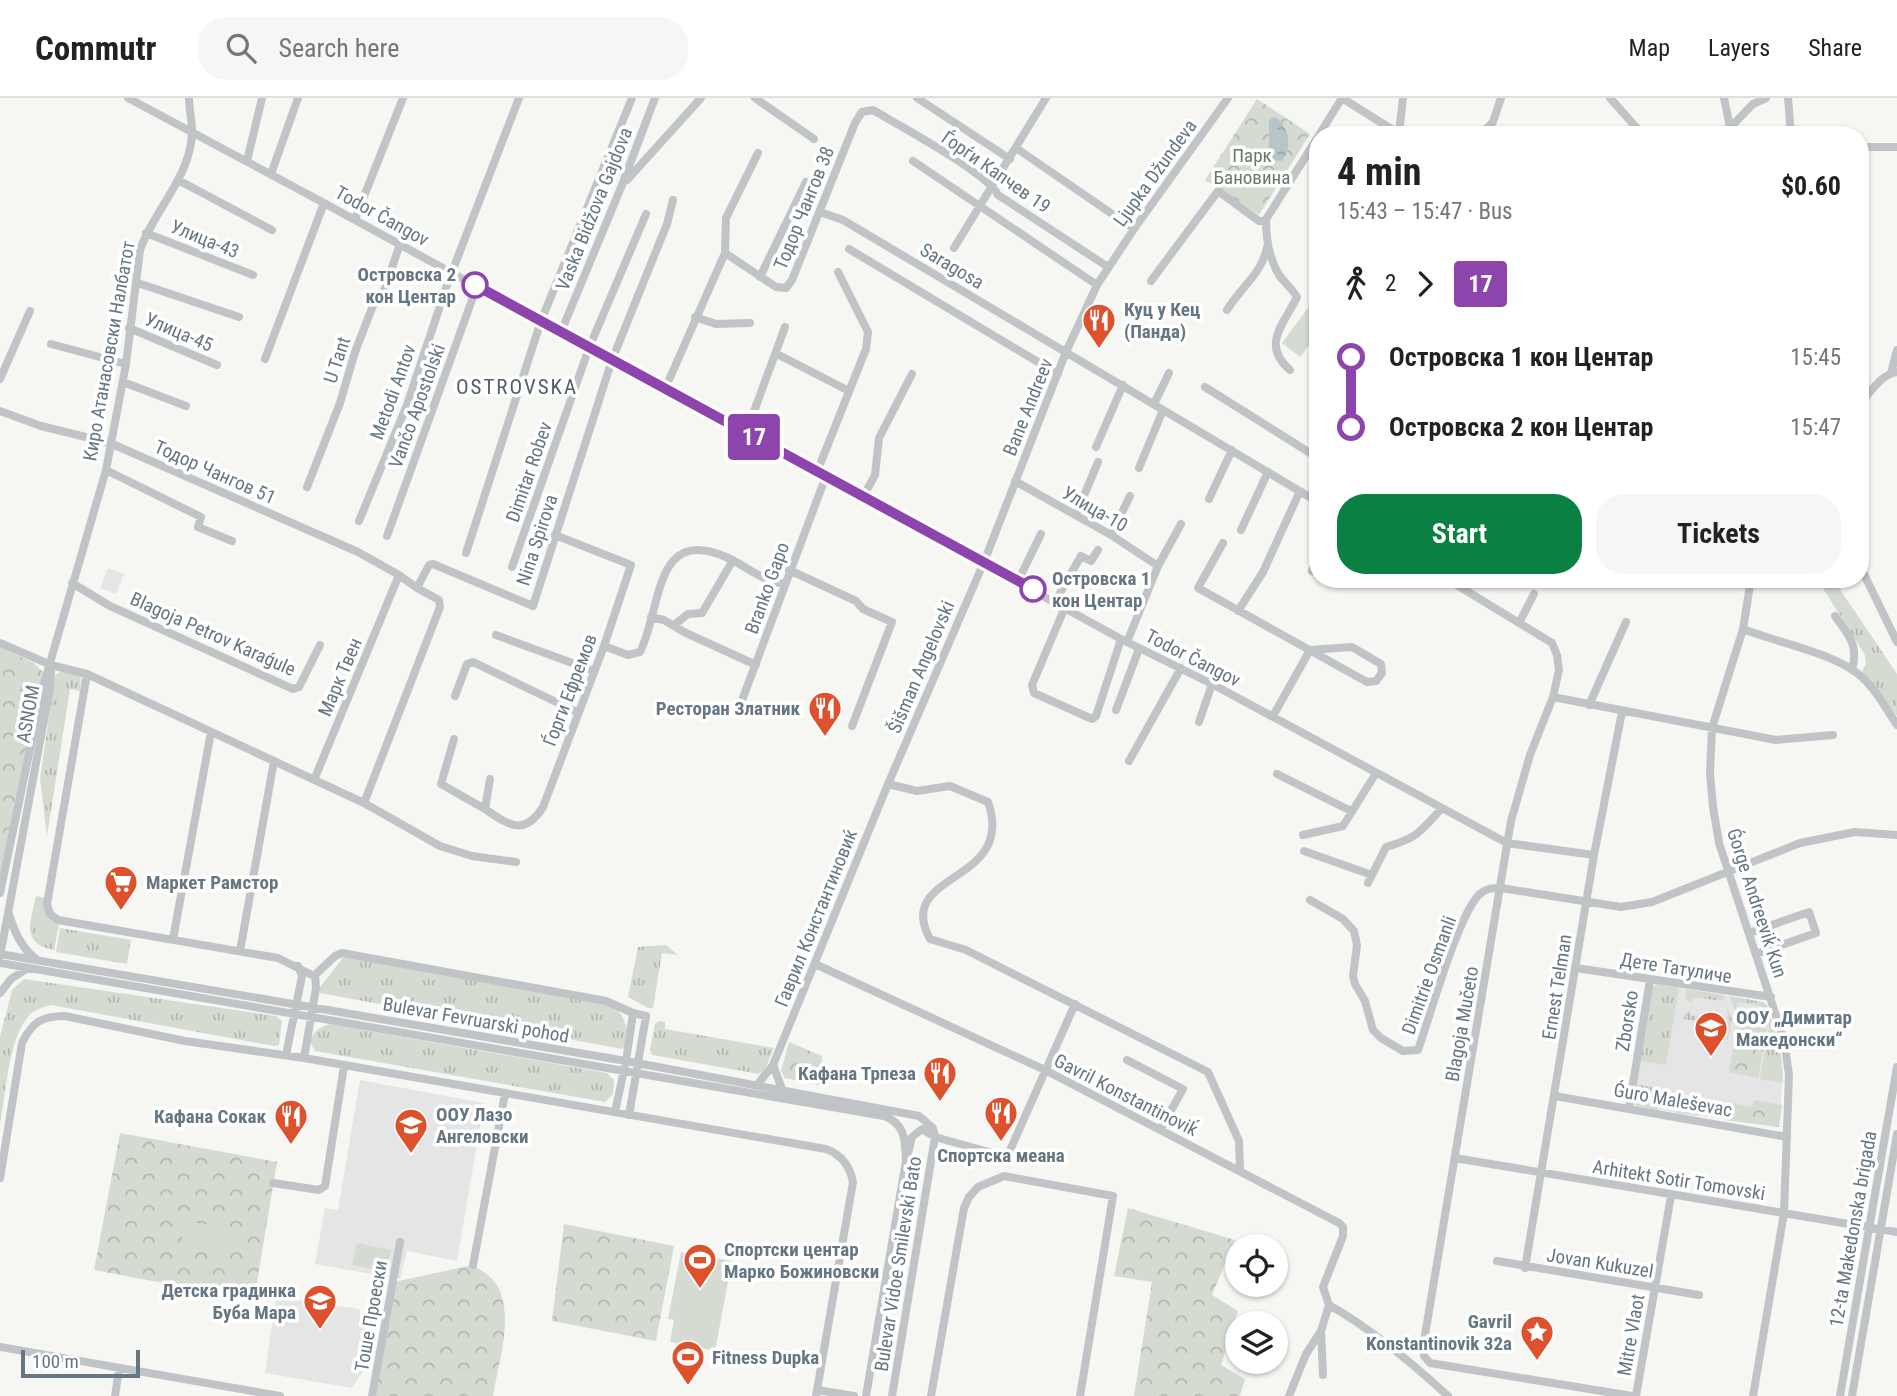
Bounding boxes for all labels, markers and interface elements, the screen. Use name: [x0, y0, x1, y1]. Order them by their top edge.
search box: [198, 17, 688, 80]
text: Commutr: [35, 29, 156, 68]
icon: search: [222, 29, 260, 67]
text: Search here: [278, 33, 399, 63]
text: Map: [1629, 34, 1670, 62]
text: Layers: [1708, 34, 1770, 62]
text: Share: [1808, 34, 1862, 62]
street label: Ljupka Džundeva: [1108, 115, 1202, 231]
street label: Vaska Bidžova Gajdova: [551, 124, 637, 294]
street label: Ѓорѓи Капчев 19: [937, 126, 1055, 218]
street label: Тодор Чангов 38: [769, 143, 839, 273]
park label: Парк Бановина: [1214, 144, 1290, 189]
text: 4 min: [1337, 150, 1421, 194]
text: $0.60: [1781, 171, 1841, 201]
street label: Todor Čangov: [331, 181, 433, 251]
text: 15:43 – 15:47 · Bus: [1337, 198, 1513, 225]
street label: Улица-43: [167, 215, 243, 263]
street label: Saragosa: [916, 238, 988, 294]
street label: Киро Атанасовски Налбатот: [78, 239, 140, 463]
place label: Островска 2 кон Центар: [358, 263, 456, 308]
icon: walk: [1337, 265, 1375, 303]
icon: forward: [1406, 265, 1444, 303]
text: 2: [1385, 270, 1396, 297]
text: 17: [1468, 270, 1493, 298]
marker: Островска 2 кон Центар: [462, 272, 488, 298]
place label: Куц у Кец (Панда): [1124, 298, 1200, 343]
restaurant icon: Куц у Кец (Панда): [1080, 301, 1118, 350]
street label: Улица-45: [142, 307, 216, 357]
street label: U Tant: [319, 334, 355, 386]
street label: Metodi Antov: [365, 341, 421, 443]
street label: Vančo Apostolski: [384, 341, 450, 471]
text: Островска 1 кон Центар: [1389, 342, 1653, 372]
text: 15:45: [1790, 344, 1841, 371]
street label: Bane Andreev: [998, 355, 1058, 459]
district label: OSTROVSKA: [456, 375, 578, 399]
text: Островска 2 кон Центар: [1389, 412, 1653, 442]
line badge: 17: [722, 414, 786, 460]
text: 15:47: [1790, 414, 1841, 441]
street label: Dimitar Robev: [501, 419, 557, 525]
text: 17: [742, 423, 766, 451]
street label: Тодор Чангов 51: [151, 435, 279, 509]
street label: Улица-10: [1058, 481, 1132, 537]
street label: Nina Spirova: [511, 492, 563, 588]
button: Start: [1337, 494, 1582, 574]
button: Tickets: [1596, 494, 1841, 574]
street label: Branko Gapo: [740, 539, 794, 637]
place label: Островска 1 кон Центар: [1052, 567, 1150, 612]
marker: Островска 1 кон Центар: [1020, 576, 1046, 602]
street label: Blagoja Petrov Karaǵule: [127, 587, 299, 681]
street label: Šišman Angelovski: [883, 597, 959, 737]
street label: Todor Čangov: [1142, 624, 1244, 692]
street label: Ѓорги Ефремов: [538, 631, 602, 749]
street label: Марк Твен: [313, 634, 367, 720]
street label: ASNOM: [12, 683, 44, 745]
restaurant icon: Ресторан Златник: [806, 689, 844, 738]
place label: Ресторан Златник: [656, 697, 800, 720]
street label: Ǵorge Andreeviḱ Kun: [1722, 825, 1792, 981]
street label: Гаврил Константиновиќ: [770, 826, 862, 1010]
supermarket icon: Маркет Рамстор: [102, 863, 140, 912]
place label: Маркет Рамстор: [146, 871, 278, 894]
street label: Dimitrie Osmanli: [1397, 913, 1461, 1037]
street label: Ernest Telman: [1537, 933, 1577, 1041]
street label: Дете Татуличе: [1619, 948, 1733, 988]
street label: Blagoja Mučeto: [1441, 965, 1483, 1083]
street label: Zborsko: [1611, 989, 1643, 1053]
street label: Bulevar Fevruarski pohod: [381, 992, 571, 1048]
place label: ООУ „Димитар Македонски“: [1736, 1006, 1852, 1051]
school or university icon: ООУ „Димитар Македонски“: [1692, 1009, 1730, 1058]
street label: Gavril Konstantinoviḱ: [1050, 1049, 1202, 1141]
restaurant icon: Кафана Трпеза: [921, 1054, 959, 1103]
place label: Кафана Трпеза: [798, 1062, 916, 1085]
street label: Ǵuro Maleševac: [1612, 1078, 1734, 1122]
restaurant icon: Спортска меана: [982, 1094, 1020, 1143]
restaurant icon: Кафана Сокак: [272, 1097, 310, 1146]
place label: ООУ Лазо Ангеловски: [436, 1103, 529, 1148]
place label: Кафана Сокак: [154, 1105, 266, 1128]
school or university icon: ООУ Лазо Ангеловски: [392, 1106, 430, 1155]
street label: 12-ta Makedonska brigada: [1824, 1129, 1882, 1329]
place label: Спортска меана: [937, 1144, 1065, 1167]
street label: Bulevar Vidoe Smilevski Bato: [870, 1155, 926, 1373]
street label: Arhitekt Sotir Tomovski: [1591, 1155, 1767, 1205]
map controls: [1225, 1234, 1288, 1374]
button: locate: [1225, 1234, 1288, 1297]
place label: Спортски центар Марко Божиновски: [724, 1238, 879, 1283]
sports icon: Спортски центар Марко Божиновски: [681, 1241, 719, 1290]
street label: Jovan Kukuzel: [1545, 1243, 1655, 1283]
street label: Тоше Проески: [350, 1259, 392, 1373]
place label: Детска градинка Буба Мара: [161, 1279, 296, 1324]
school or university icon: Детска градинка Буба Мара: [301, 1282, 339, 1331]
street label: Mitre Vlaot: [1613, 1292, 1649, 1378]
place label: Gavril Konstantinovik 32a: [1366, 1310, 1512, 1355]
button: layers: [1225, 1311, 1288, 1374]
place icon: Gavril Konstantinovik 32a: [1518, 1313, 1556, 1362]
sports icon: Fitness Dupka: [669, 1338, 707, 1387]
place label: Fitness Dupka: [712, 1346, 819, 1369]
scale bar: [21, 1347, 140, 1379]
text: 100 m: [32, 1350, 79, 1373]

